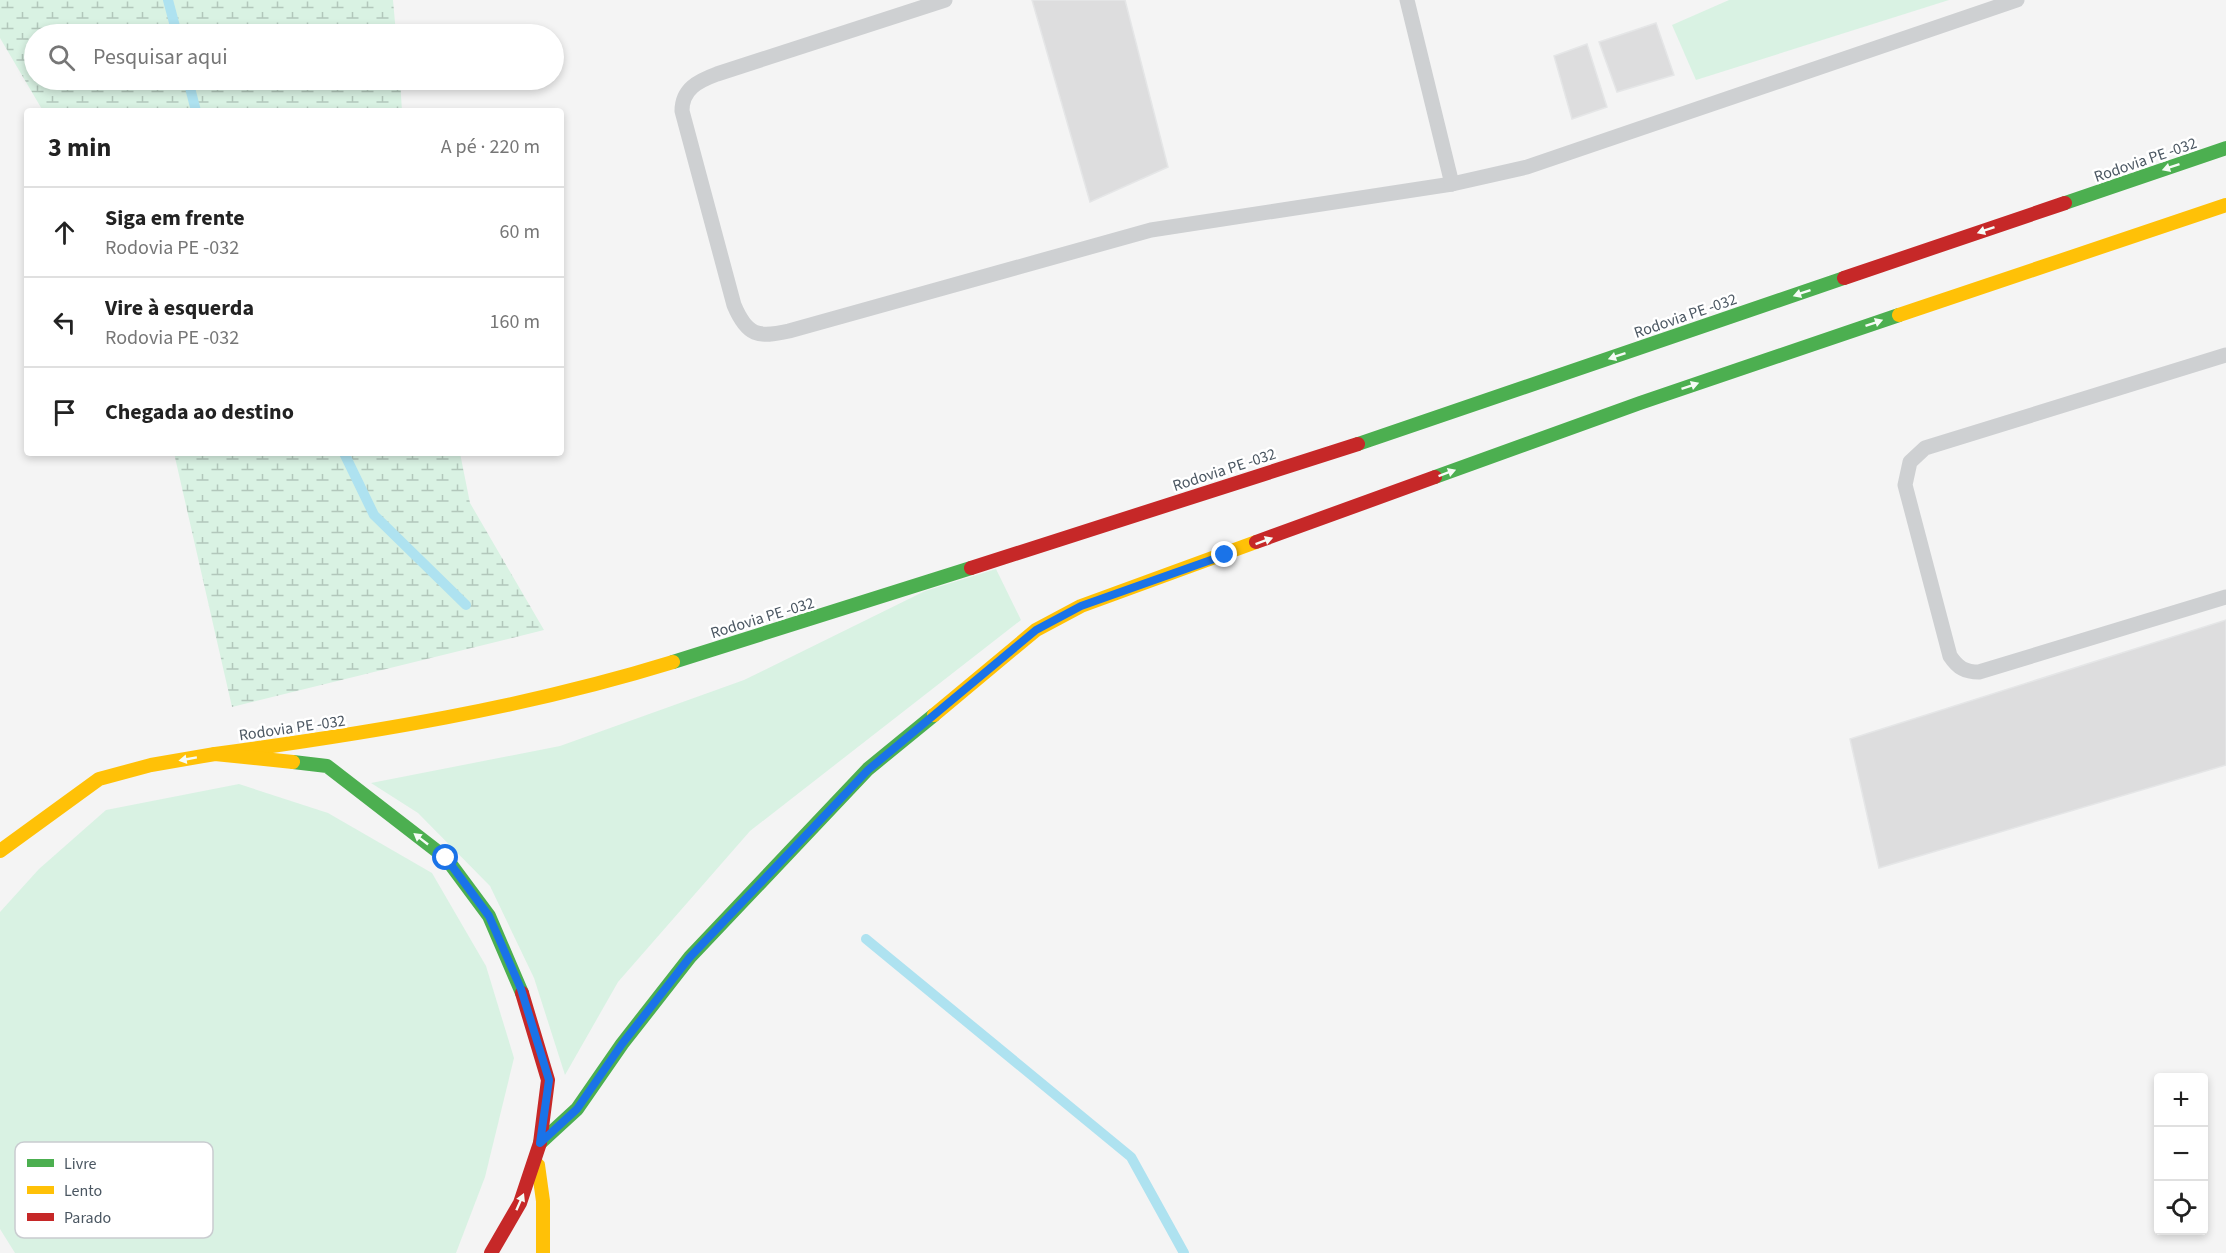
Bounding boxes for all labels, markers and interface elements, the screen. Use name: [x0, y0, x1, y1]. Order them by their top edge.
search box: [24, 24, 564, 90]
icon: search: [45, 41, 78, 74]
text: Pesquisar aqui: [93, 41, 228, 73]
text: 3 min: [48, 129, 111, 166]
street label: Rodovia PE -032: [2091, 132, 2200, 188]
text: A pé · 220 m: [441, 133, 540, 161]
one-way arrow: [2162, 163, 2180, 173]
text: Siga em frente: [105, 202, 245, 234]
icon: ahead: [48, 216, 81, 249]
text: 60 m: [500, 218, 540, 246]
one-way arrow: [1977, 226, 1995, 236]
text: Rodovia PE -032: [105, 234, 239, 262]
street label: Rodovia PE -032: [1631, 288, 1740, 344]
one-way arrow: [1792, 289, 1810, 298]
text: Vire à esquerda: [105, 292, 254, 324]
icon: left: [48, 306, 81, 339]
text: 160 m: [490, 308, 540, 336]
one-way arrow: [1865, 318, 1883, 328]
text: Rodovia PE -032: [105, 324, 239, 352]
one-way arrow: [1608, 351, 1626, 361]
one-way arrow: [1681, 380, 1699, 390]
icon: arrive: [48, 396, 81, 429]
text: Chegada ao destino: [105, 396, 294, 428]
street label: Rodovia PE -032: [1170, 443, 1279, 497]
one-way arrow: [1438, 468, 1456, 478]
one-way arrow: [1255, 535, 1273, 545]
route end: [1211, 541, 1237, 567]
street label: Rodovia PE -032: [708, 592, 817, 644]
street label: Rodovia PE -032: [237, 710, 347, 746]
one-way arrow: [179, 755, 198, 764]
one-way arrow: [413, 833, 428, 845]
route start: [432, 844, 458, 870]
map controls: [2154, 1073, 2208, 1235]
button: +: [2154, 1073, 2208, 1127]
button: −: [2154, 1127, 2208, 1181]
legend: [15, 1142, 213, 1238]
text: Livre: [64, 1153, 97, 1175]
text: Lento: [64, 1180, 102, 1202]
button: locate: [2154, 1181, 2208, 1235]
one-way arrow: [515, 1193, 524, 1210]
text: Parado: [64, 1207, 111, 1229]

